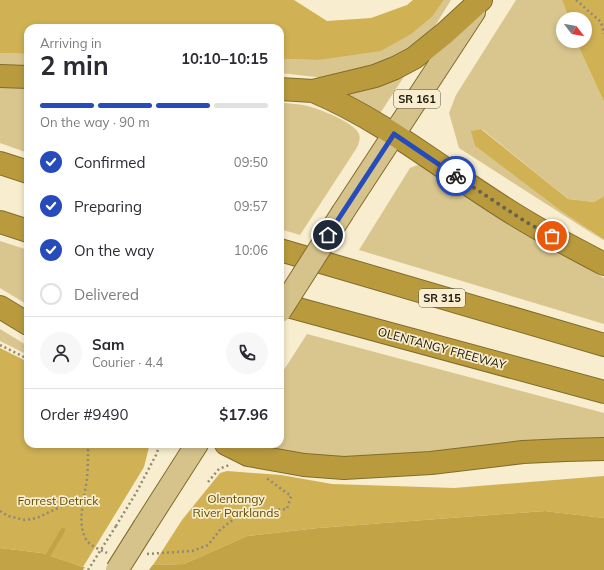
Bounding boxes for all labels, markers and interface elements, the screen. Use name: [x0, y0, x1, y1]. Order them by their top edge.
north arrow: [556, 12, 592, 48]
map controls: [556, 12, 592, 48]
text: Arriving in: [40, 35, 102, 51]
text: 2 min: [40, 49, 109, 82]
text: 10:10–10:15: [181, 49, 268, 68]
road number: SR 161: [394, 90, 440, 108]
text: On the way · 90 m: [40, 114, 150, 130]
icon: check: [40, 151, 62, 173]
text: Confirmed: [74, 153, 145, 172]
text: 09:50: [234, 154, 268, 170]
courier: [436, 156, 476, 196]
icon: bike: [445, 165, 467, 187]
icon: check: [40, 195, 62, 217]
text: Preparing: [74, 197, 142, 216]
text: 09:57: [234, 198, 268, 214]
pin: [311, 218, 345, 252]
pin: [535, 219, 569, 253]
icon: home: [317, 224, 339, 246]
icon: bag: [541, 225, 563, 247]
icon: check: [40, 239, 62, 261]
text: On the way: [74, 241, 154, 260]
text: 10:06: [234, 242, 268, 258]
text: Delivered: [74, 285, 139, 304]
road number: SR 315: [419, 289, 465, 307]
street label: OLENTANGY FREEWAY: [376, 324, 508, 373]
button: person: [40, 332, 82, 374]
button: phone: [226, 332, 268, 374]
text: Sam: [92, 335, 124, 354]
text: Courier · 4.4: [92, 354, 163, 370]
text: Order #9490: [40, 405, 128, 424]
text: $17.96: [219, 405, 268, 424]
park label: Olentangy River Parklands: [193, 491, 280, 520]
park label: Forrest Detrick: [18, 493, 99, 508]

